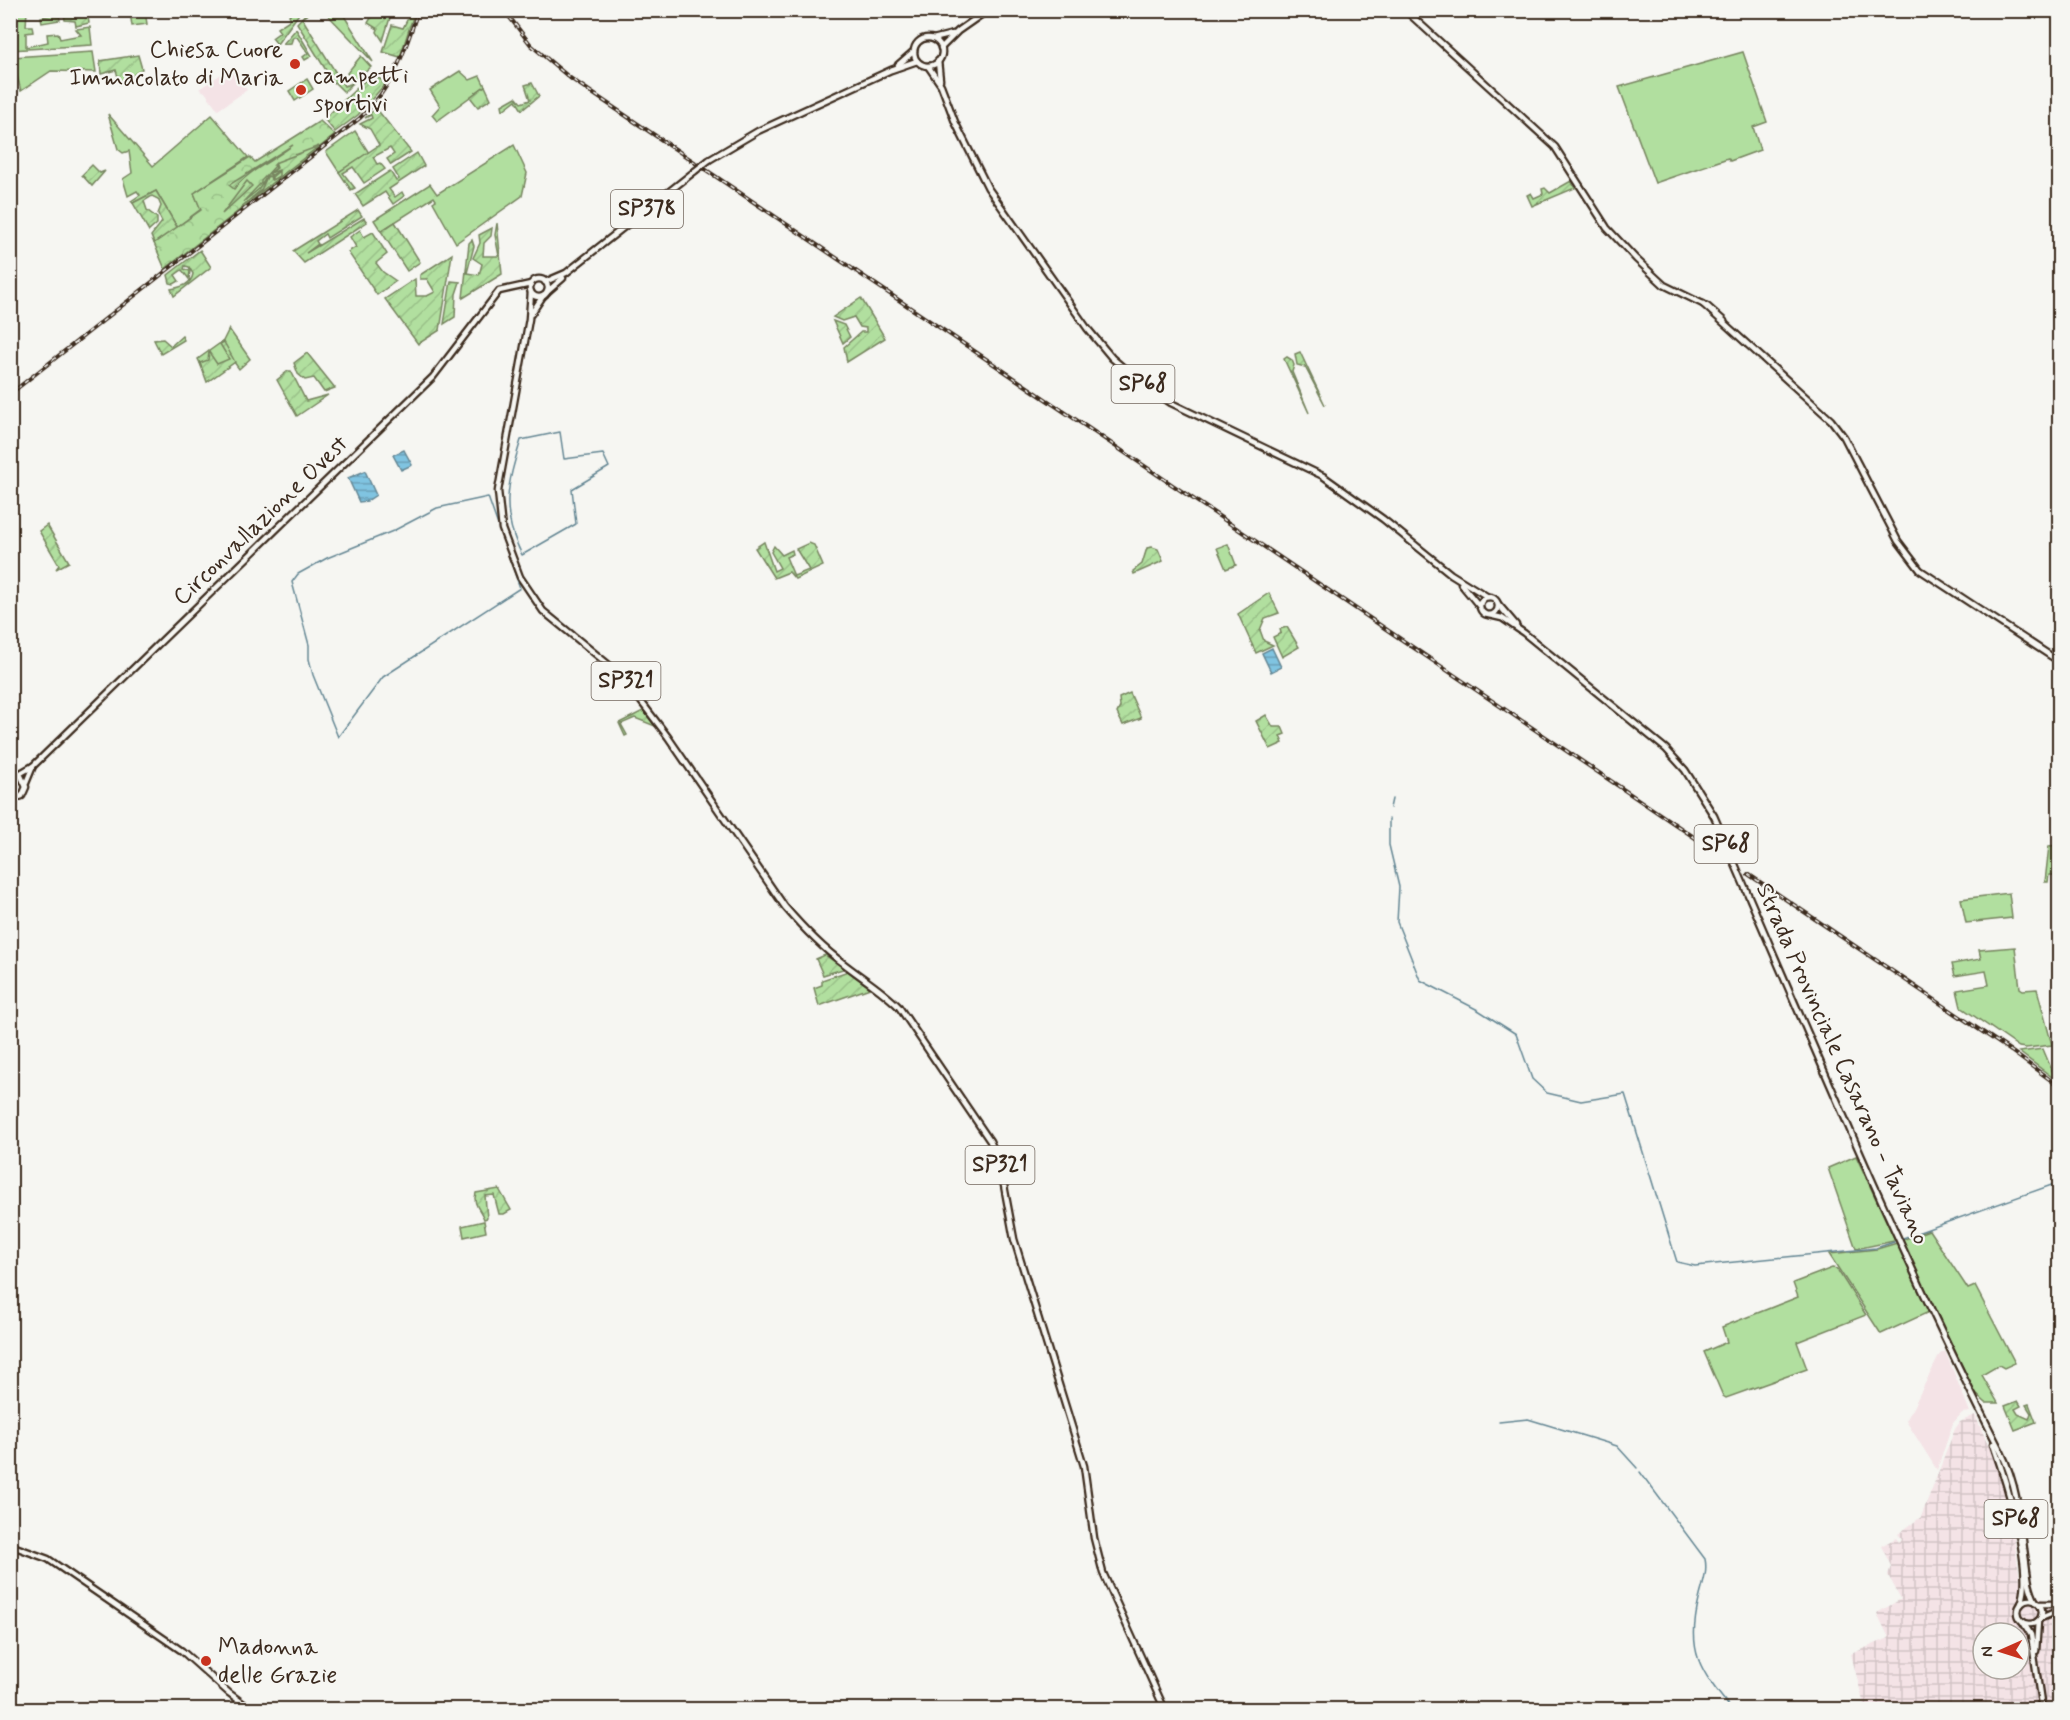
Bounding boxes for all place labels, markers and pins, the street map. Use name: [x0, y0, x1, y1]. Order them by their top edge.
place label: Chiesa Cuore Immacolato di Maria: [69, 35, 284, 94]
marker: Chiesa Cuore Immacolato di Maria: [288, 57, 302, 71]
place label: campetti sportivi: [313, 61, 408, 120]
marker: campetti sportivi: [294, 83, 308, 97]
place label: Madonna delle Grazie: [218, 1632, 337, 1691]
marker: Madonna delle Grazie: [199, 1654, 213, 1668]

